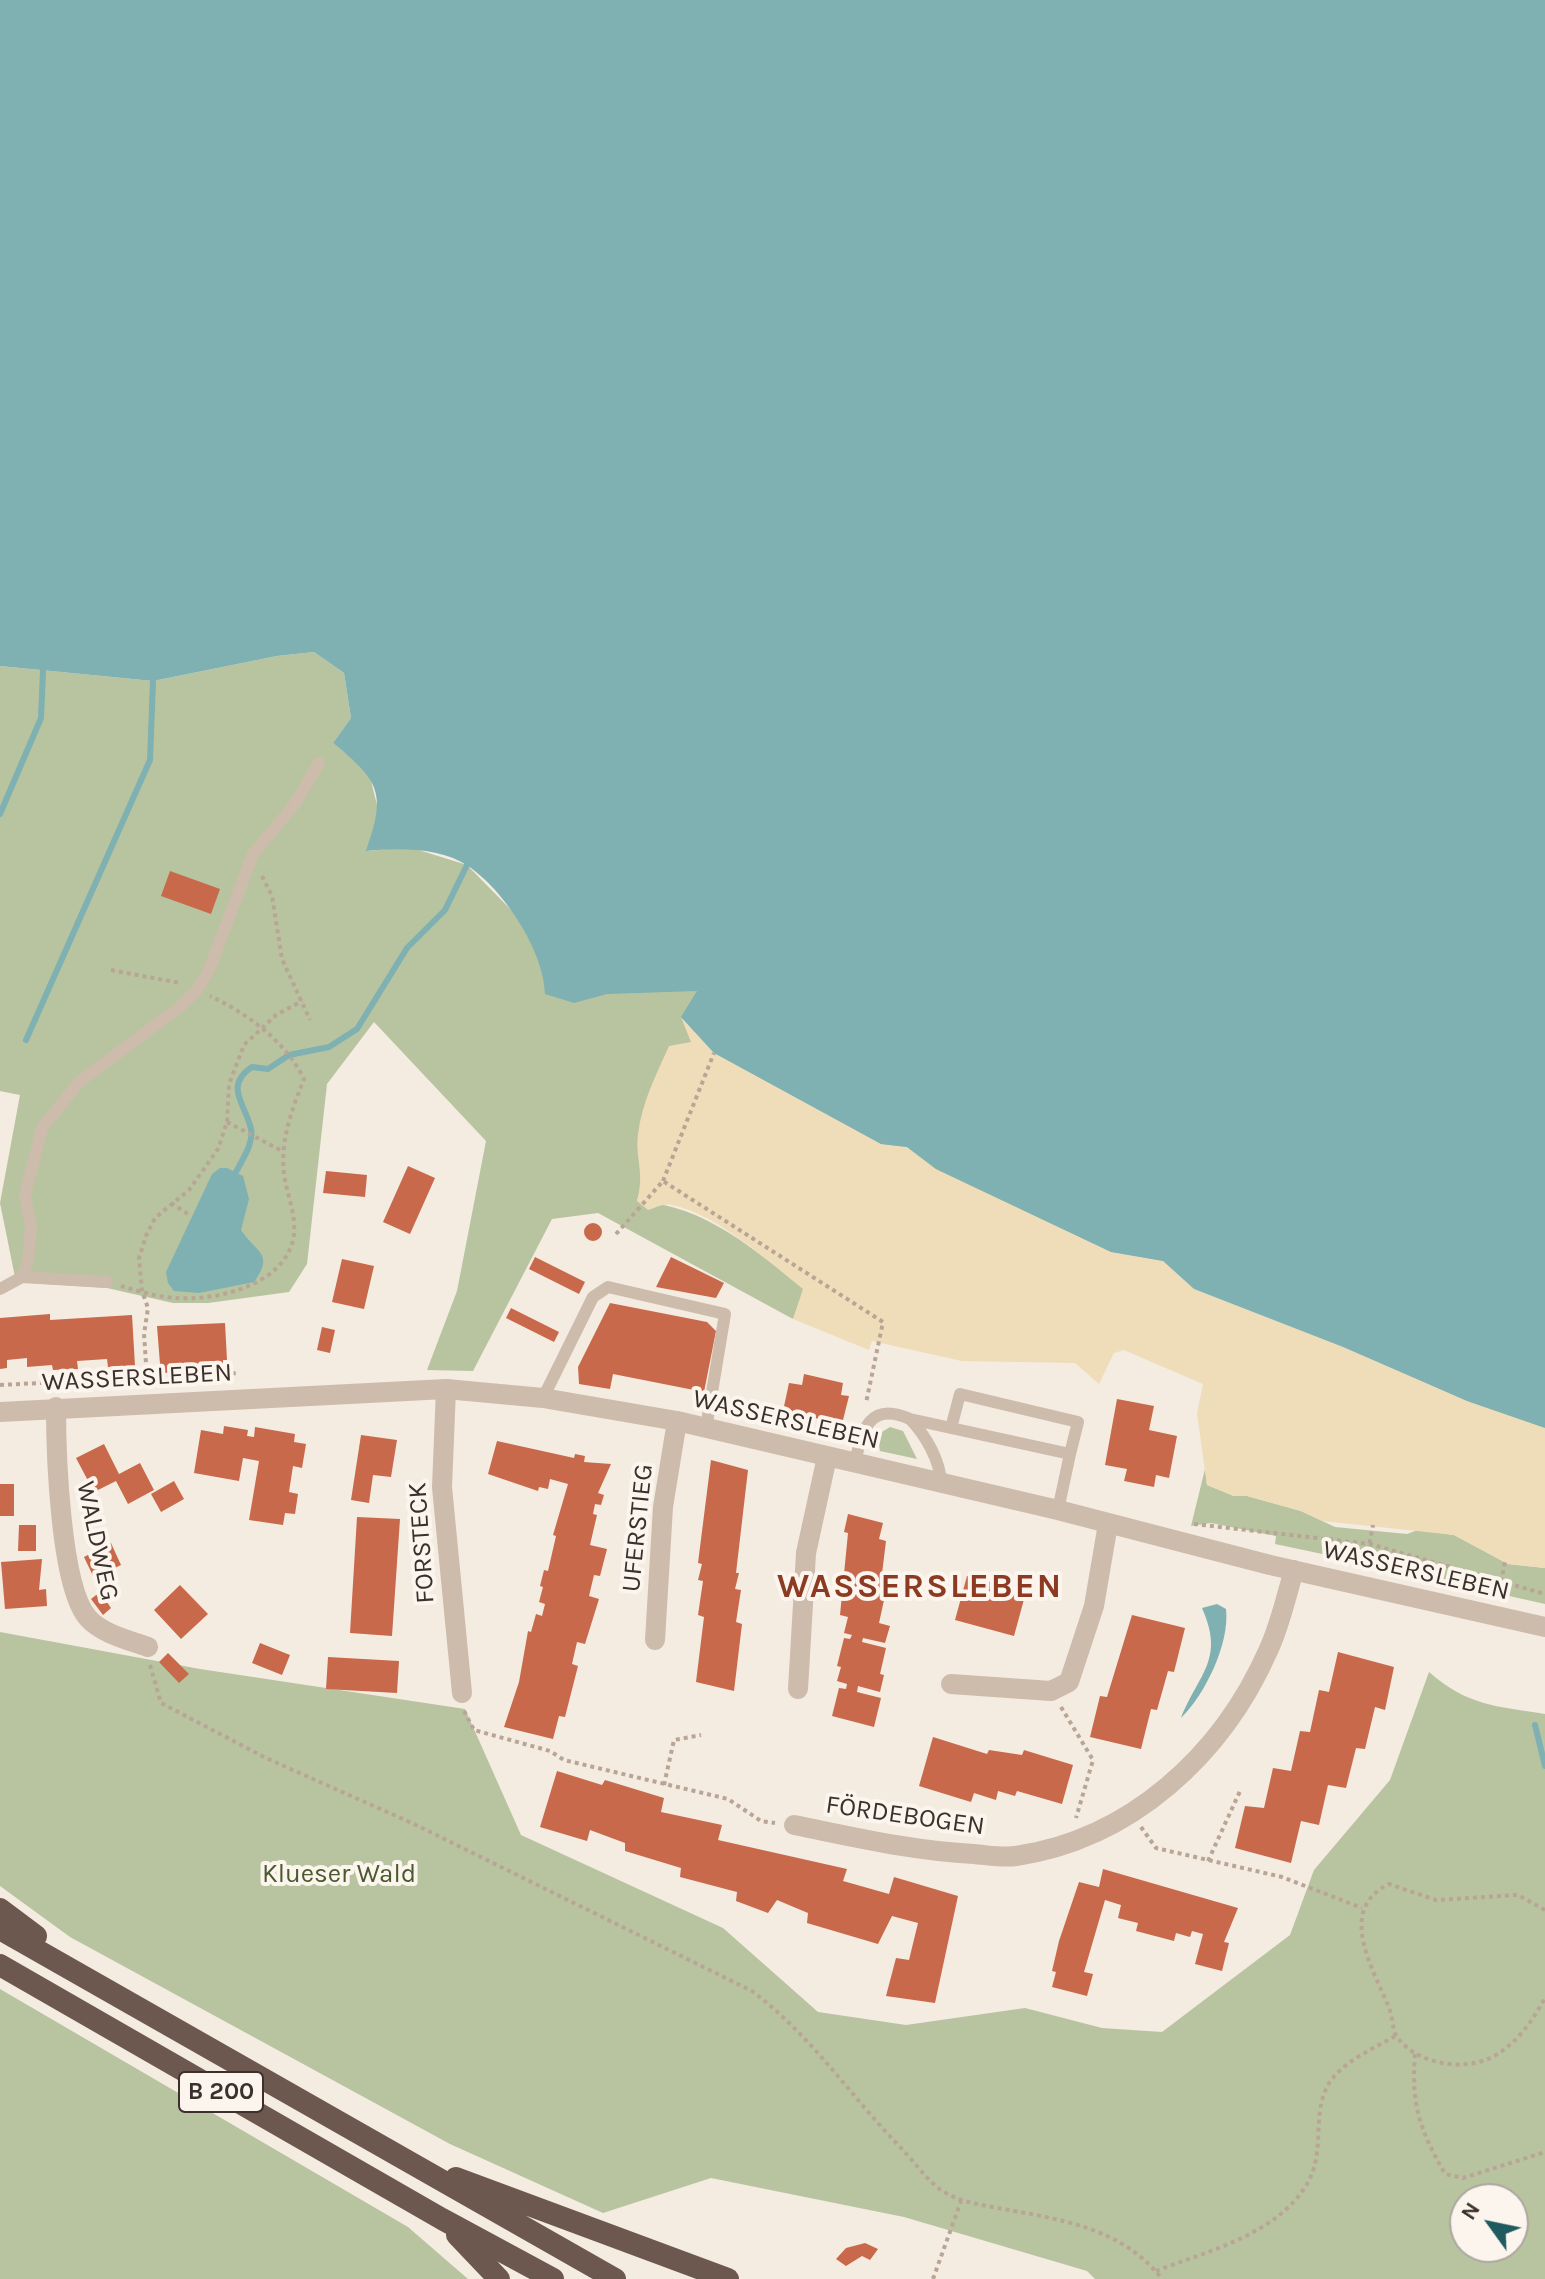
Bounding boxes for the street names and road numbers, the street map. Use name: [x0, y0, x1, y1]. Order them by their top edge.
street label: WASSERSLEBEN: [41, 1357, 233, 1399]
street label: WASSERSLEBEN: [690, 1383, 882, 1457]
street label: UFERSTIEG: [616, 1462, 660, 1594]
street label: WALDWEG: [69, 1478, 125, 1604]
street label: FORSTECK: [402, 1481, 442, 1605]
street label: WASSERSLEBEN: [1320, 1534, 1512, 1608]
street label: FÖRDEBOGEN: [824, 1789, 986, 1843]
road number: B 200: [179, 2072, 263, 2112]

